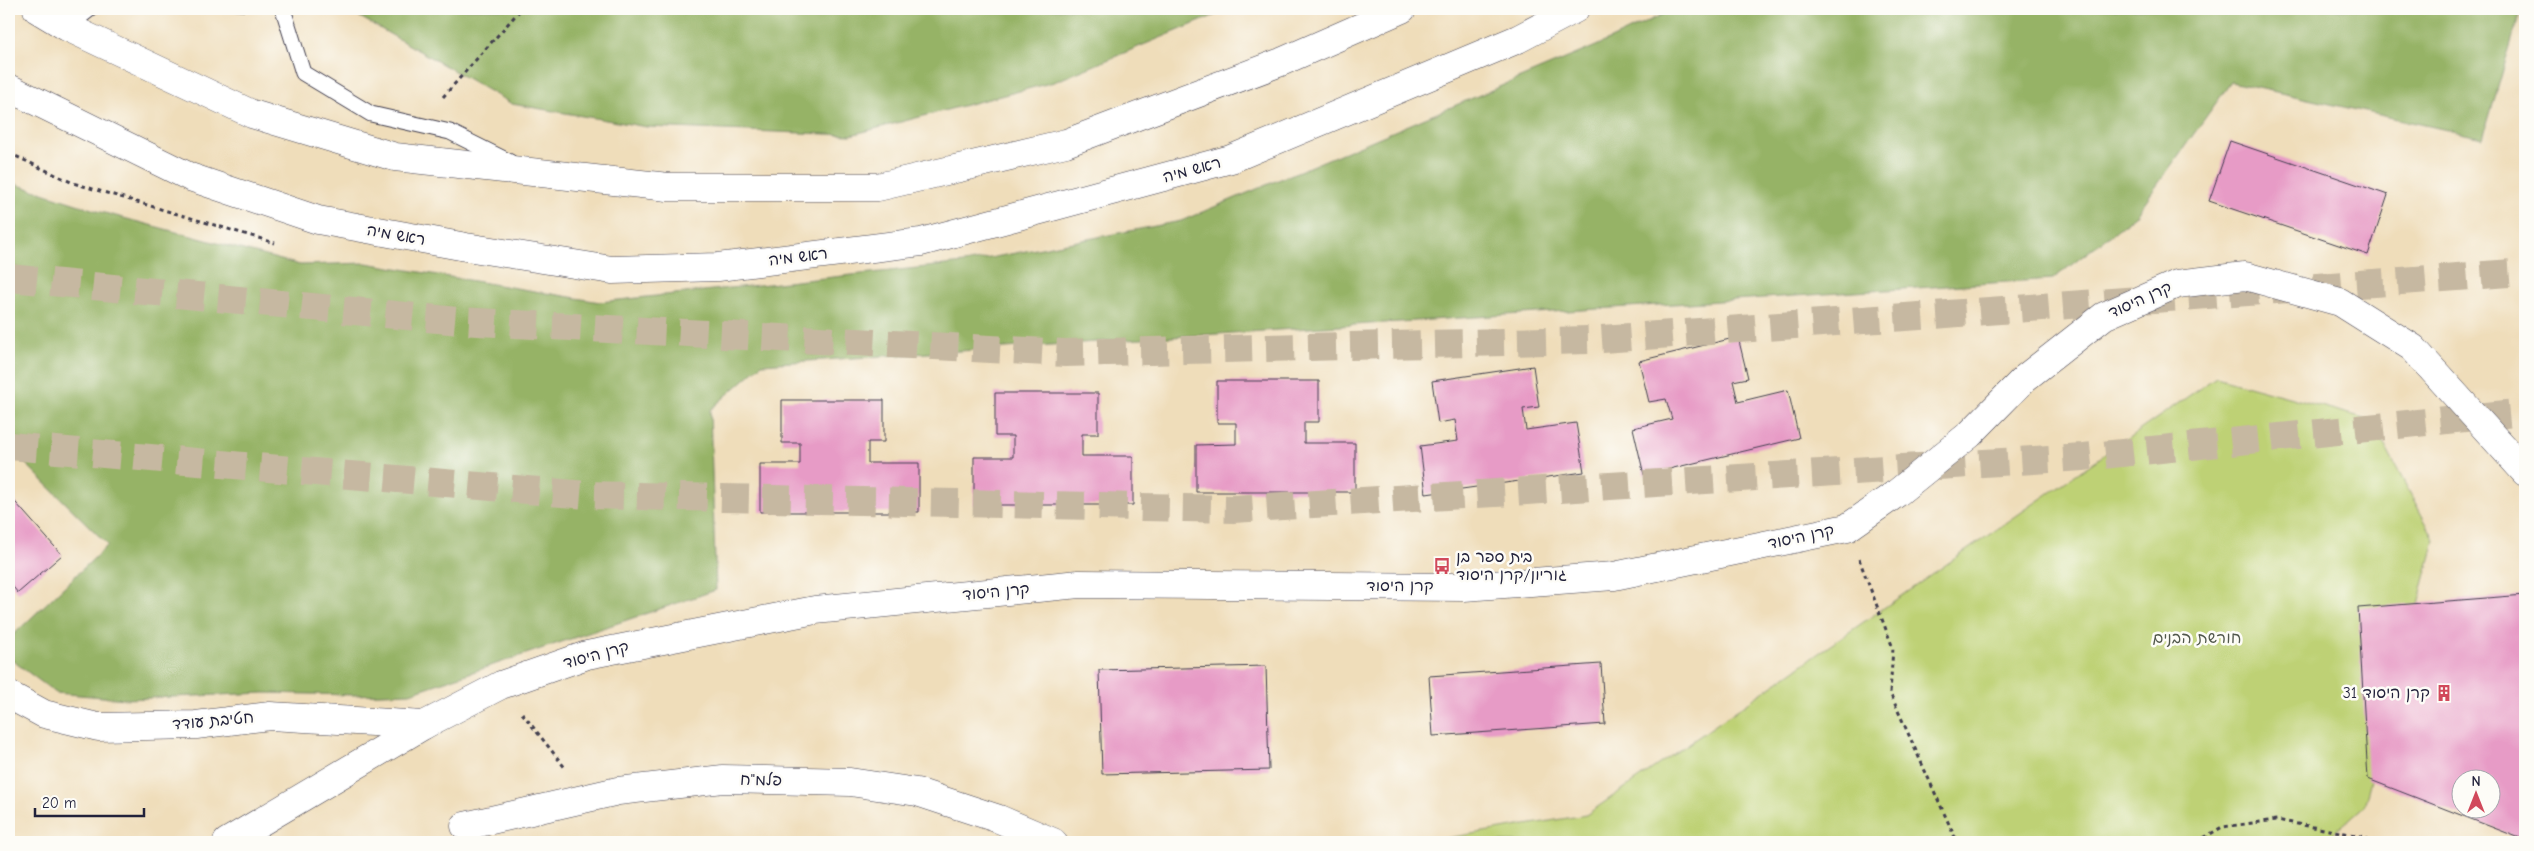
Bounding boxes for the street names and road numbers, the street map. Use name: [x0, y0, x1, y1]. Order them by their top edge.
street label: ראש מיה: [1161, 154, 1223, 186]
street label: ראש מיה: [365, 221, 427, 249]
street label: ראש מיה: [767, 244, 829, 270]
street label: קרן היסוד: [2105, 278, 2175, 323]
street label: קרן היסוד: [1766, 521, 1836, 554]
street label: קרן היסוד: [1366, 577, 1434, 596]
street label: קרן היסוד: [962, 580, 1031, 605]
street label: קרן היסוד: [561, 638, 631, 673]
street label: חטיבת עודד: [171, 708, 255, 734]
street label: פלמ"ח: [740, 771, 782, 789]

